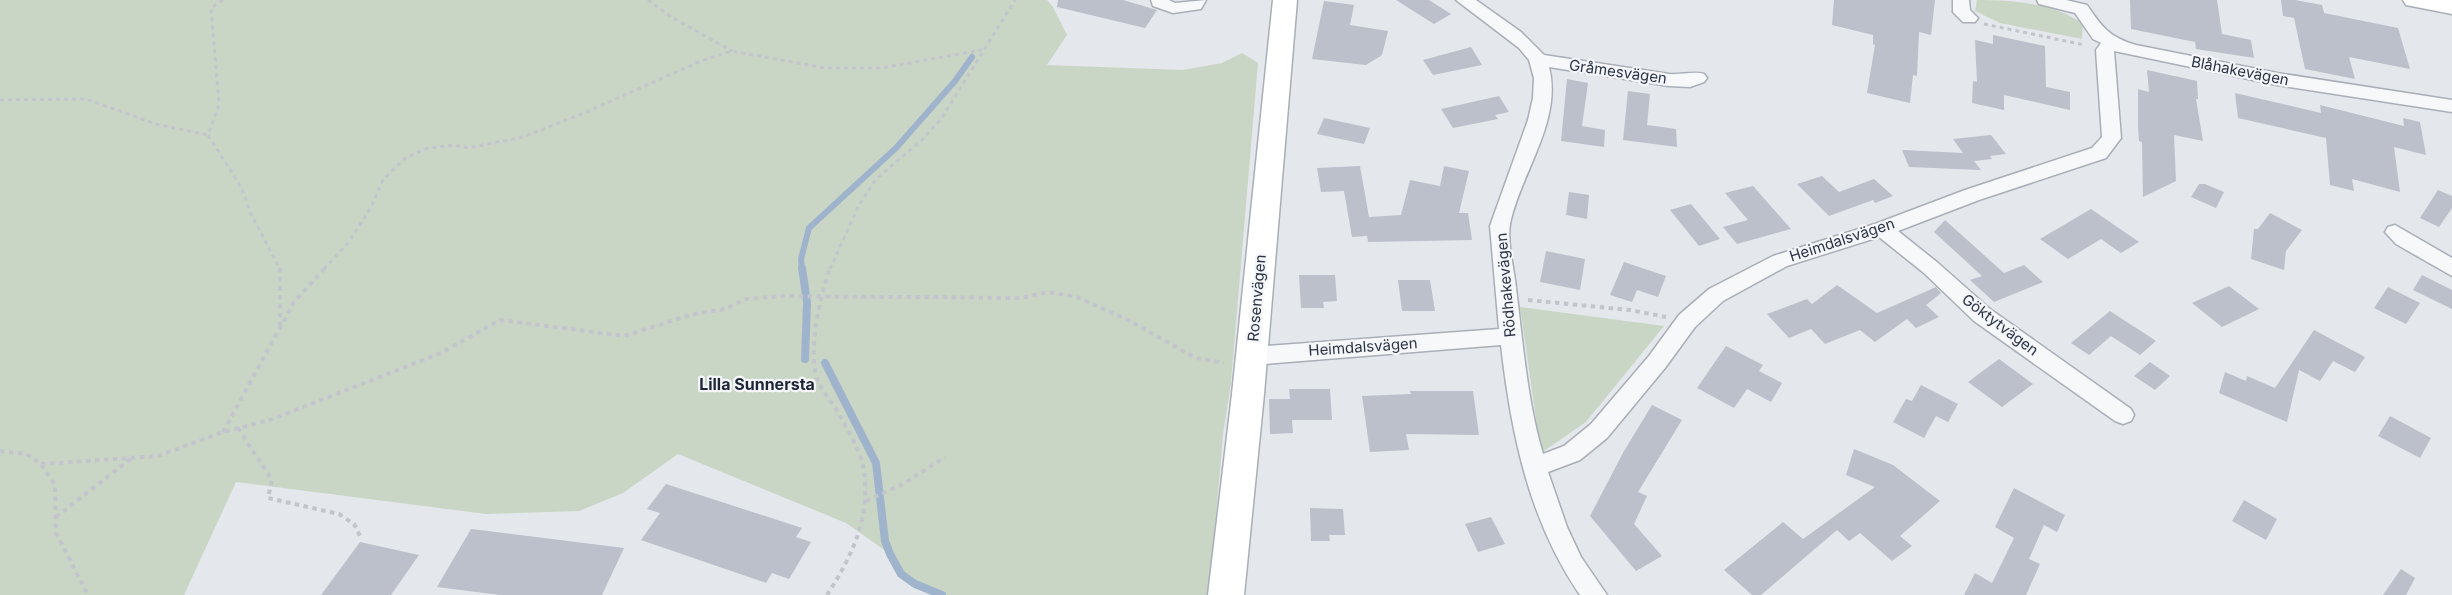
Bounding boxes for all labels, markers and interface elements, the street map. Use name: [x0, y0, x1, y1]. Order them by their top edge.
street label: Blåhakevägen: [2190, 52, 2291, 89]
street label: Gråmesvägen: [1568, 55, 1668, 88]
street label: Heimdalsvägen: [1787, 214, 1897, 265]
street label: Rödhakevägen: [1491, 232, 1520, 338]
street label: Rosenvägen: [1243, 254, 1270, 342]
street label: Göktytvägen: [1958, 290, 2042, 360]
street label: Heimdalsvägen: [1308, 333, 1418, 360]
district label: Lilla Sunnersta: [699, 374, 815, 394]

